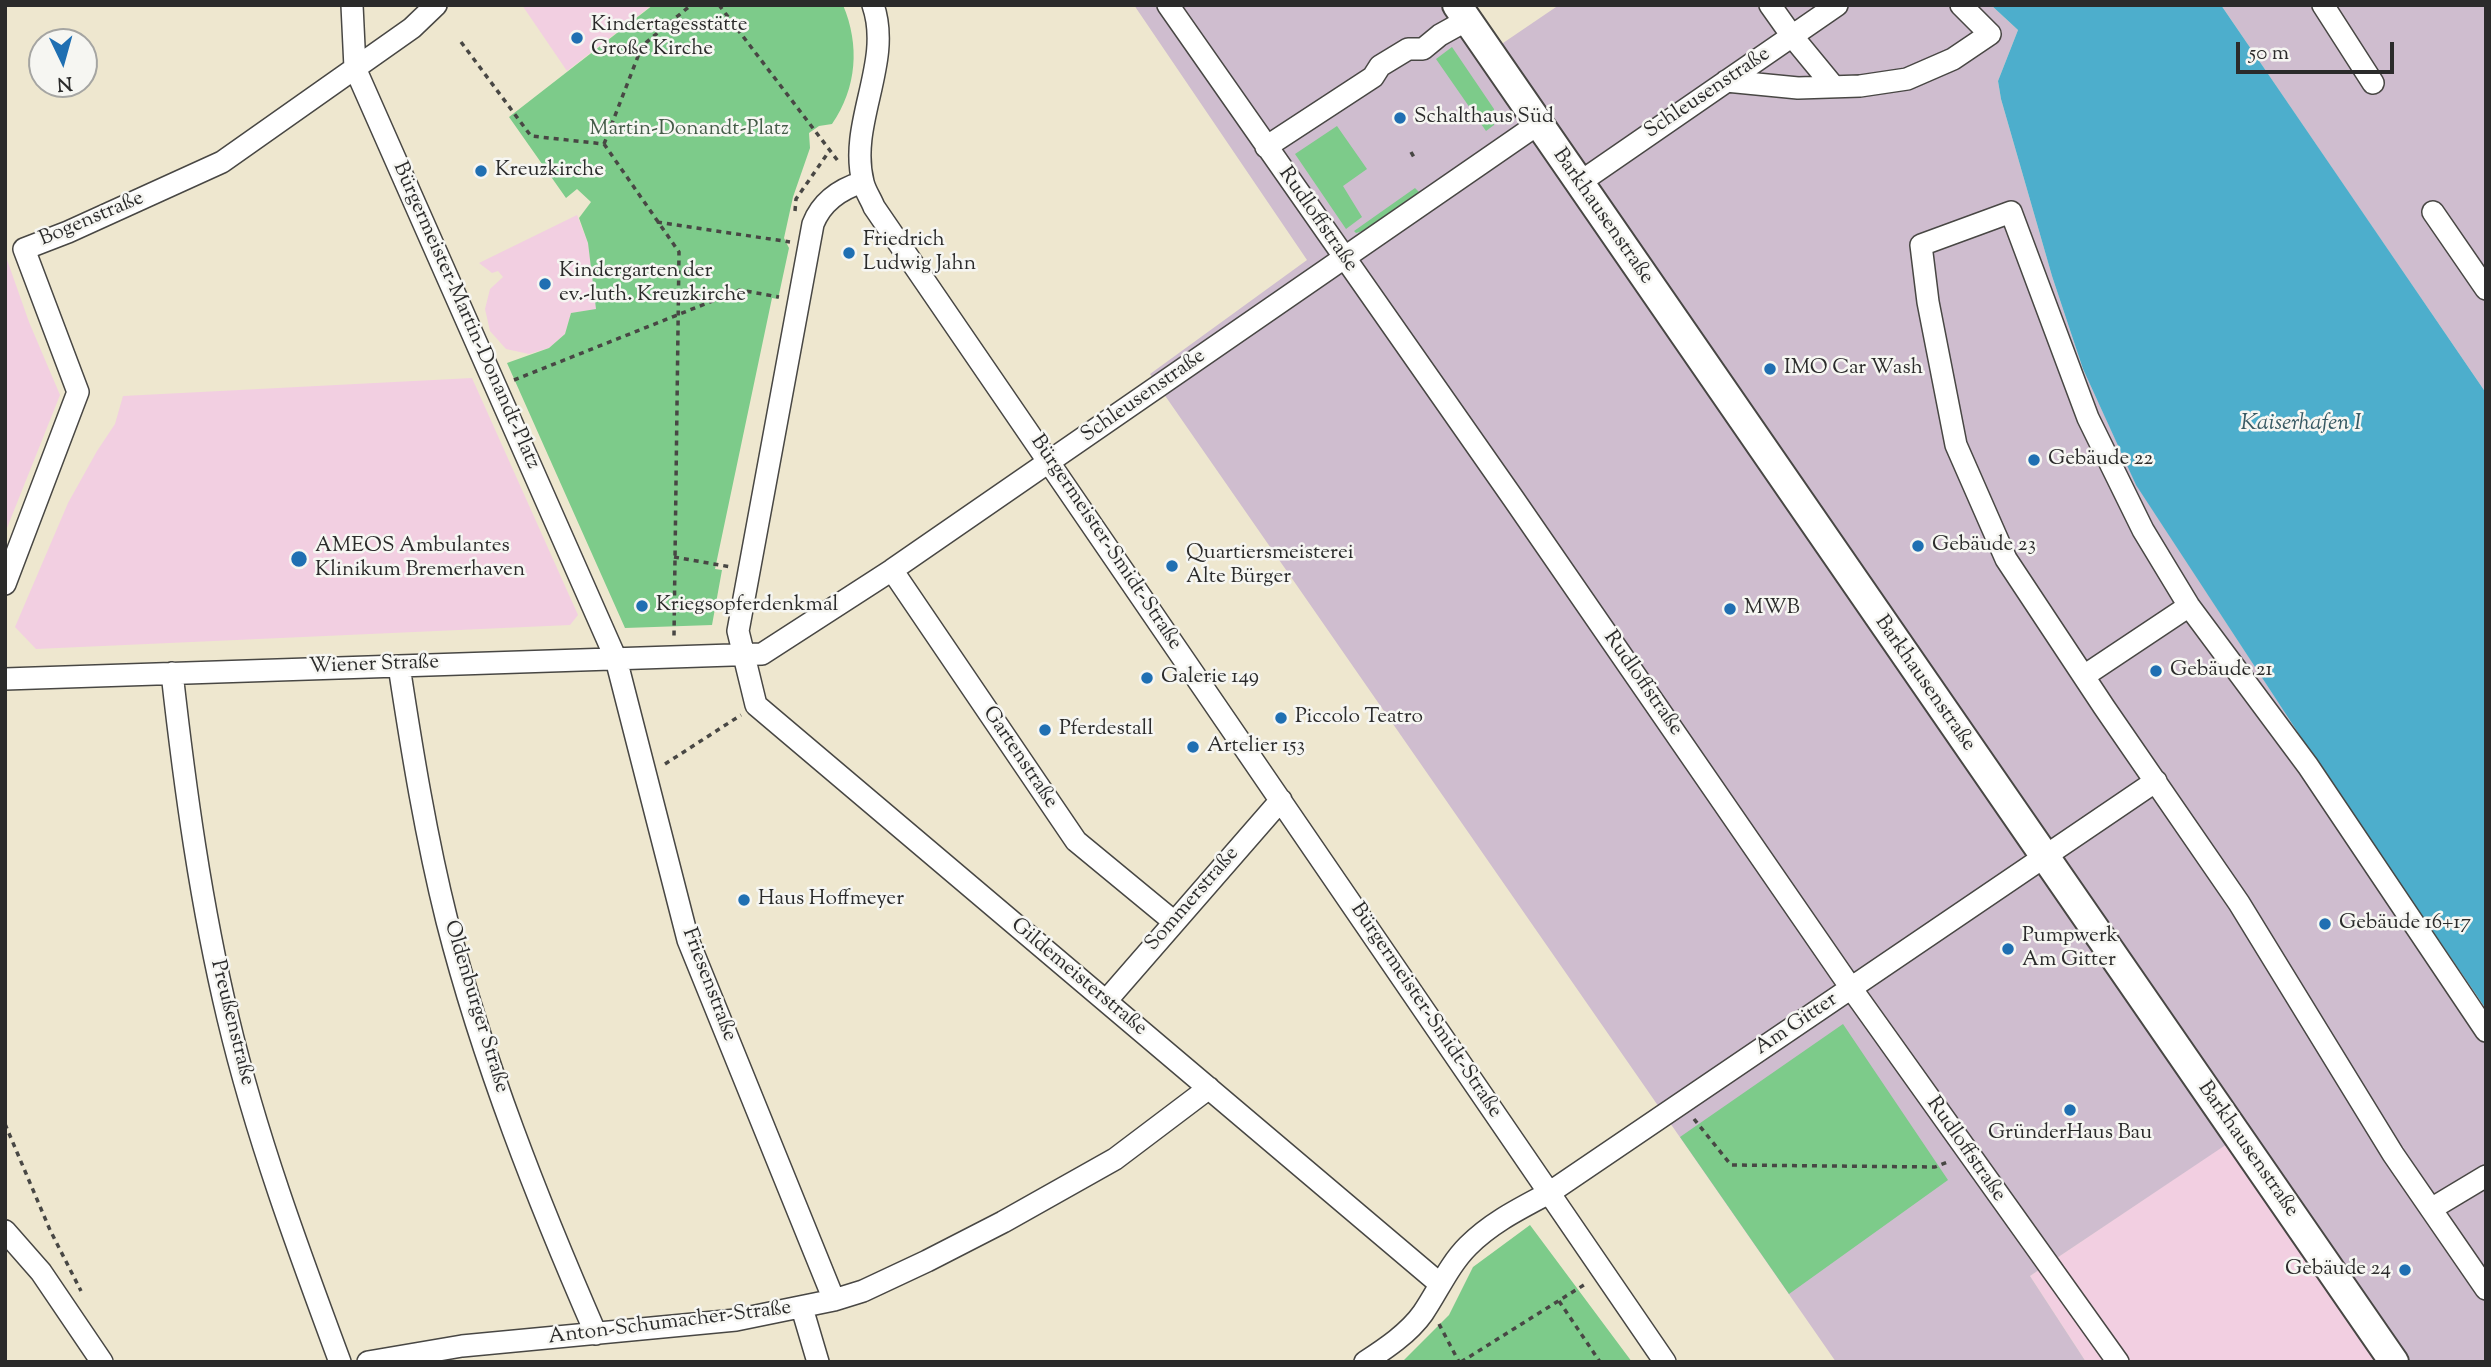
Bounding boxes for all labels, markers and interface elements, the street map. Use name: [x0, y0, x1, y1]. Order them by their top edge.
place label: Kindertagesstätte Große Kirche: [591, 13, 747, 63]
north arrow: [28, 28, 98, 98]
scale bar: [2239, 28, 2396, 72]
marker: Kindertagesstätte Große Kirche: [569, 30, 585, 46]
text: 50 m: [2249, 39, 2289, 69]
street label: Schleusenstraße: [1640, 43, 1776, 145]
text: N: [56, 68, 73, 97]
place label: Schalthaus Süd: [1414, 105, 1554, 131]
marker: Schalthaus Süd: [1392, 110, 1408, 126]
park label: Martin-Donandt-Platz: [589, 117, 789, 143]
street label: Barkhausenstraße: [1546, 144, 1658, 290]
place label: Kreuzkirche: [495, 158, 604, 184]
street label: Bürgermeister-Martin-Donandt-Platz: [386, 159, 544, 473]
marker: Kreuzkirche: [473, 163, 489, 179]
street label: Rudloffstraße: [1272, 163, 1362, 277]
street label: Bogenstraße: [36, 187, 148, 253]
place label: Friedrich Ludwig Jahn: [863, 228, 976, 278]
marker: Friedrich Ludwig Jahn: [841, 245, 857, 261]
place label: Kindergarten der ev.-luth. Kreuzkirche: [559, 259, 746, 309]
marker: Kindergarten der ev.-luth. Kreuzkirche: [537, 276, 553, 292]
street label: Schleusenstraße: [1077, 345, 1211, 449]
place label: IMO Car Wash: [1784, 356, 1923, 382]
marker: IMO Car Wash: [1762, 361, 1778, 377]
water label: Kaiserhafen I: [2240, 411, 2362, 439]
street label: Bürgermeister-Smidt-Straße: [1024, 431, 1186, 655]
place label: Gebäude 22: [2048, 447, 2153, 473]
marker: Gebäude 22: [2026, 452, 2042, 468]
place label: Gebäude 23: [1932, 533, 2036, 559]
place label: AMEOS Ambulantes Klinikum Bremerhaven: [315, 534, 525, 584]
marker: Gebäude 23: [1910, 538, 1926, 554]
place label: Quartiersmeisterei Alte Bürger: [1186, 541, 1354, 591]
marker: AMEOS Ambulantes Klinikum Bremerhaven: [289, 549, 309, 569]
marker: Quartiersmeisterei Alte Bürger: [1164, 558, 1180, 574]
place label: Kriegsopferdenkmal: [656, 593, 838, 619]
place label: MWB: [1744, 596, 1800, 622]
marker: Kriegsopferdenkmal: [634, 598, 650, 614]
marker: MWB: [1722, 601, 1738, 617]
street label: Barkhausenstraße: [1868, 611, 1980, 757]
street label: Rudloffstraße: [1597, 627, 1687, 741]
street label: Wiener Straße: [309, 651, 439, 681]
place label: Gebäude 21: [2170, 658, 2273, 684]
marker: Gebäude 21: [2148, 663, 2164, 679]
place label: Galerie 149: [1161, 665, 1259, 691]
marker: Galerie 149: [1139, 670, 1155, 686]
street label: Gartenstraße: [976, 702, 1062, 814]
place label: Piccolo Teatro: [1295, 705, 1423, 731]
marker: Piccolo Teatro: [1273, 710, 1289, 726]
place label: Pferdestall: [1059, 717, 1153, 743]
marker: Pferdestall: [1037, 722, 1053, 738]
place label: Artelier 153: [1207, 734, 1305, 760]
marker: Artelier 153: [1185, 739, 1201, 755]
street label: Sommerstraße: [1141, 843, 1245, 957]
place label: Haus Hoffmeyer: [758, 887, 904, 913]
marker: Haus Hoffmeyer: [736, 892, 752, 908]
street label: Bürgermeister-Smidt-Straße: [1344, 899, 1506, 1123]
place label: Gebäude 16+17: [2339, 911, 2471, 937]
street label: Gildemeisterstraße: [1005, 914, 1151, 1042]
marker: Gebäude 16+17: [2317, 916, 2333, 932]
street label: Oldenburger Straße: [437, 918, 513, 1096]
place label: Pumpwerk Am Gitter: [2022, 924, 2118, 974]
street label: Friesenstraße: [675, 925, 741, 1045]
marker: Pumpwerk Am Gitter: [2000, 941, 2016, 957]
street label: Preußenstraße: [203, 958, 259, 1088]
street label: Am Gitter: [1751, 988, 1843, 1062]
street label: Barkhausenstraße: [2191, 1077, 2303, 1223]
street label: Rudloffstraße: [1920, 1093, 2010, 1207]
marker: GründerHaus Bau: [2062, 1102, 2078, 1118]
place label: GründerHaus Bau: [1988, 1121, 2152, 1147]
place label: Gebäude 24: [2285, 1257, 2391, 1283]
marker: Gebäude 24: [2397, 1262, 2413, 1278]
street label: Anton-Schumacher-Straße: [547, 1297, 793, 1351]

